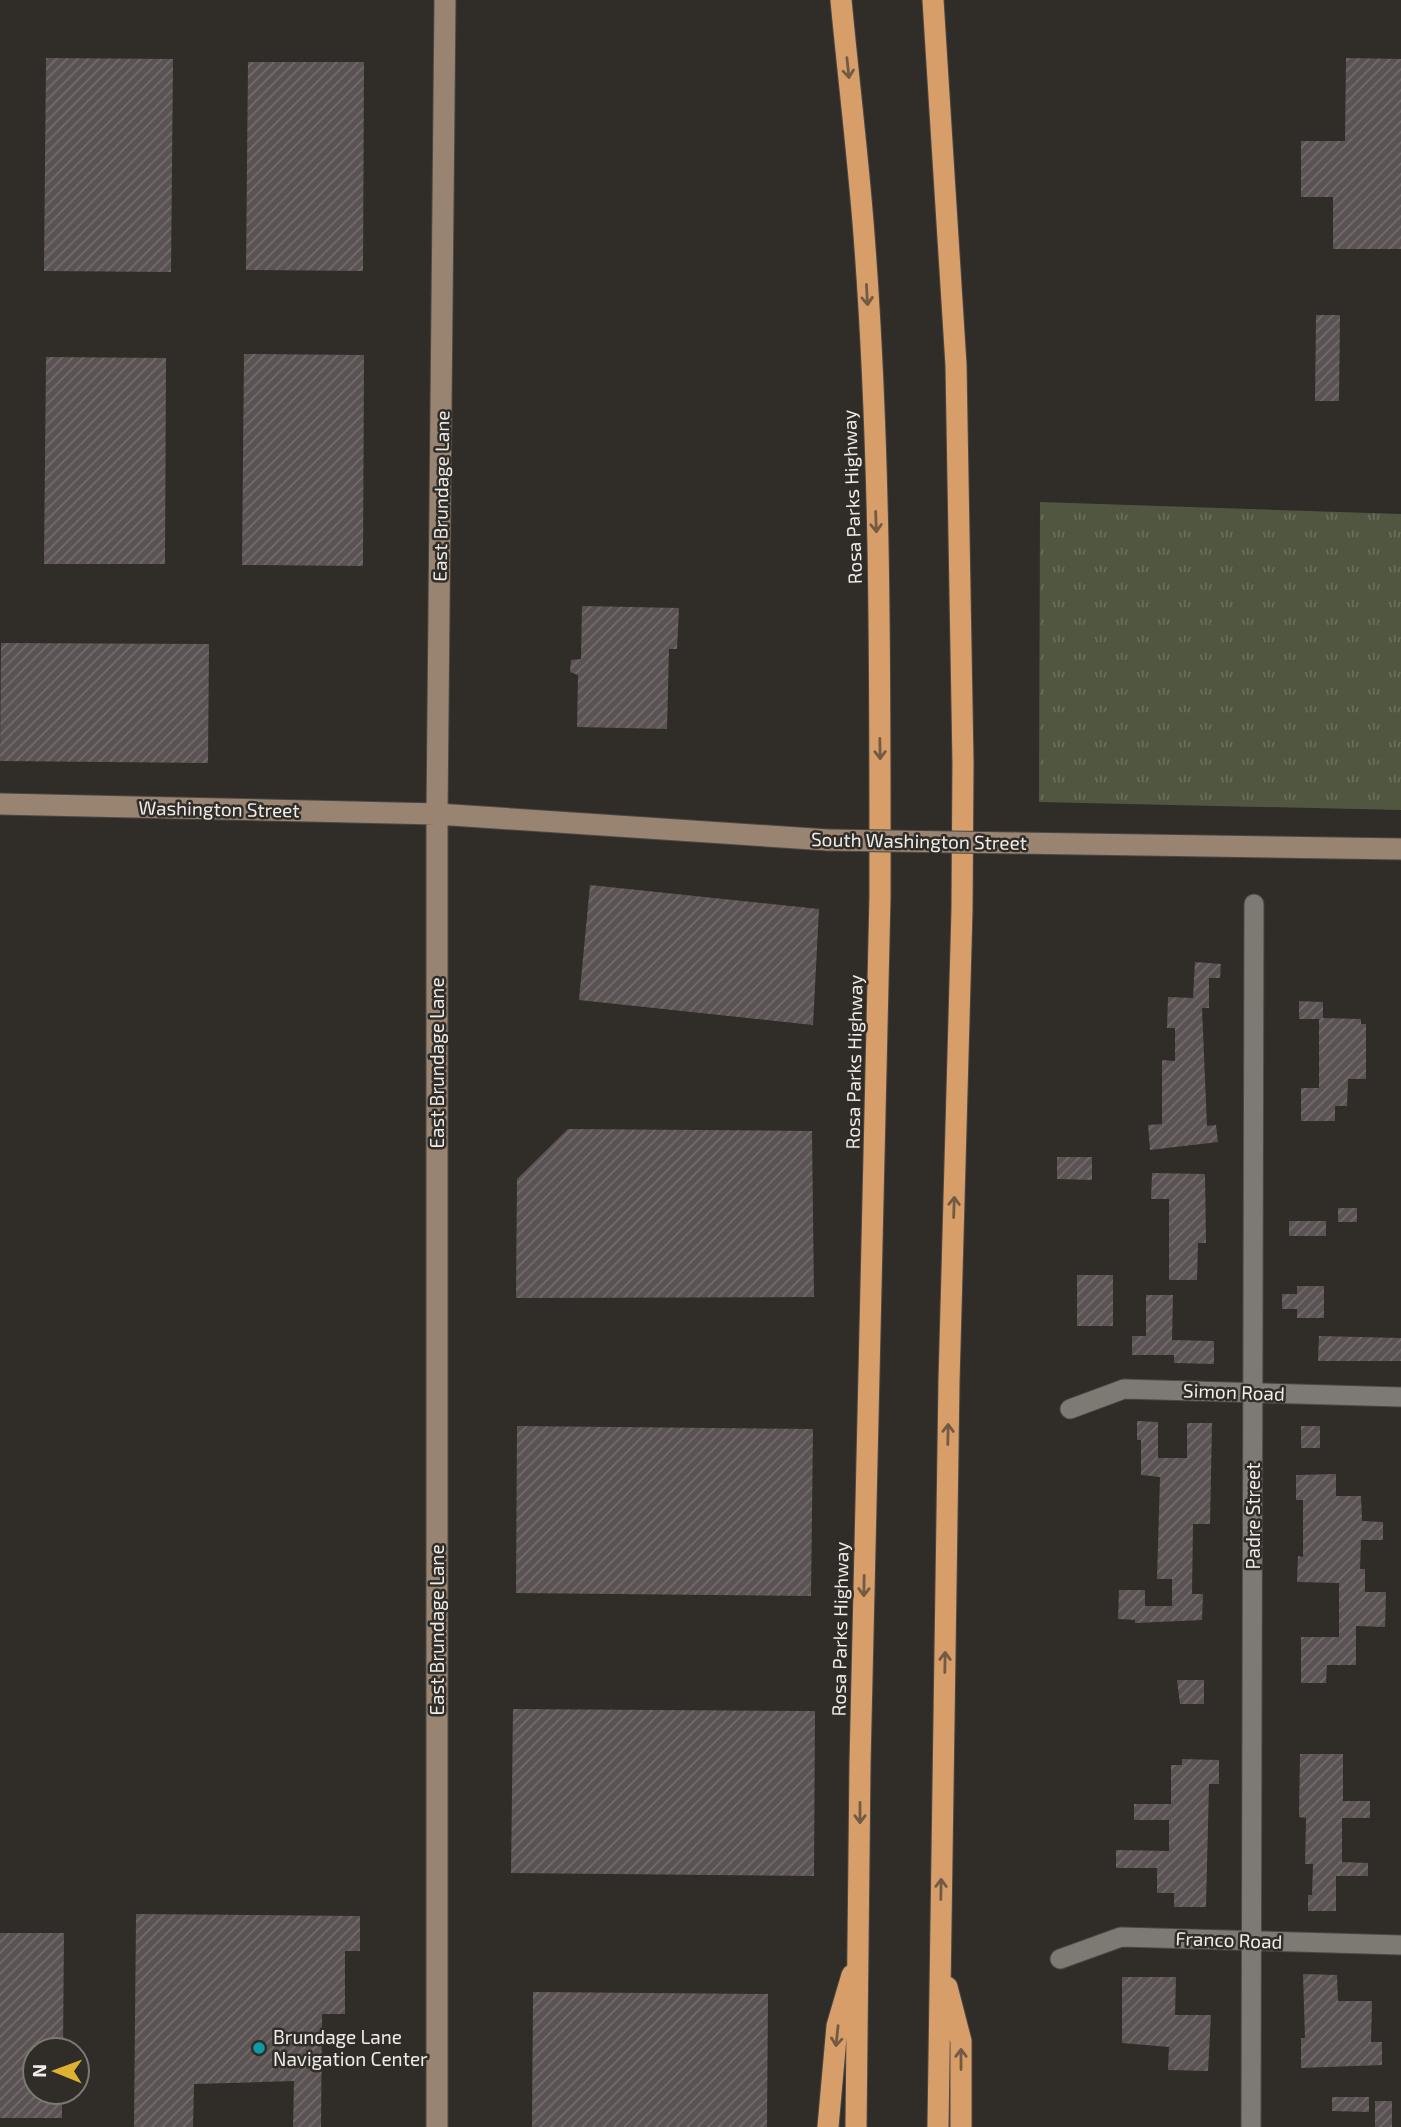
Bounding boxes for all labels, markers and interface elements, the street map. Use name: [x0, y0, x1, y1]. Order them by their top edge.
one-way arrow: [841, 56, 854, 79]
one-way arrow: [860, 283, 873, 306]
street label: Rosa Parks Highway: [837, 409, 866, 585]
street label: East Brundage Lane: [428, 410, 453, 582]
one-way arrow: [869, 510, 882, 533]
one-way arrow: [873, 738, 887, 761]
street label: Washington Street: [138, 796, 300, 821]
street label: South Washington Street: [811, 827, 1027, 854]
street label: Rosa Parks Highway: [840, 974, 867, 1149]
street label: East Brundage Lane: [425, 977, 448, 1149]
one-way arrow: [947, 1196, 960, 1219]
street label: Simon Road: [1183, 1378, 1285, 1405]
one-way arrow: [941, 1423, 955, 1446]
street label: Padre Street: [1241, 1462, 1264, 1570]
street label: Rosa Parks Highway: [826, 1541, 853, 1716]
street label: East Brundage Lane: [425, 1544, 448, 1716]
one-way arrow: [857, 1574, 871, 1597]
one-way arrow: [938, 1651, 951, 1674]
one-way arrow: [853, 1802, 867, 1825]
one-way arrow: [934, 1878, 948, 1901]
street label: Franco Road: [1175, 1926, 1283, 1953]
one-way arrow: [830, 2024, 843, 2047]
place label: Brundage Lane Navigation Center: [273, 2025, 428, 2070]
north arrow: [21, 2036, 91, 2106]
marker: Brundage Lane Navigation Center: [251, 2040, 267, 2056]
one-way arrow: [954, 2048, 968, 2071]
text: N: [27, 2064, 50, 2078]

